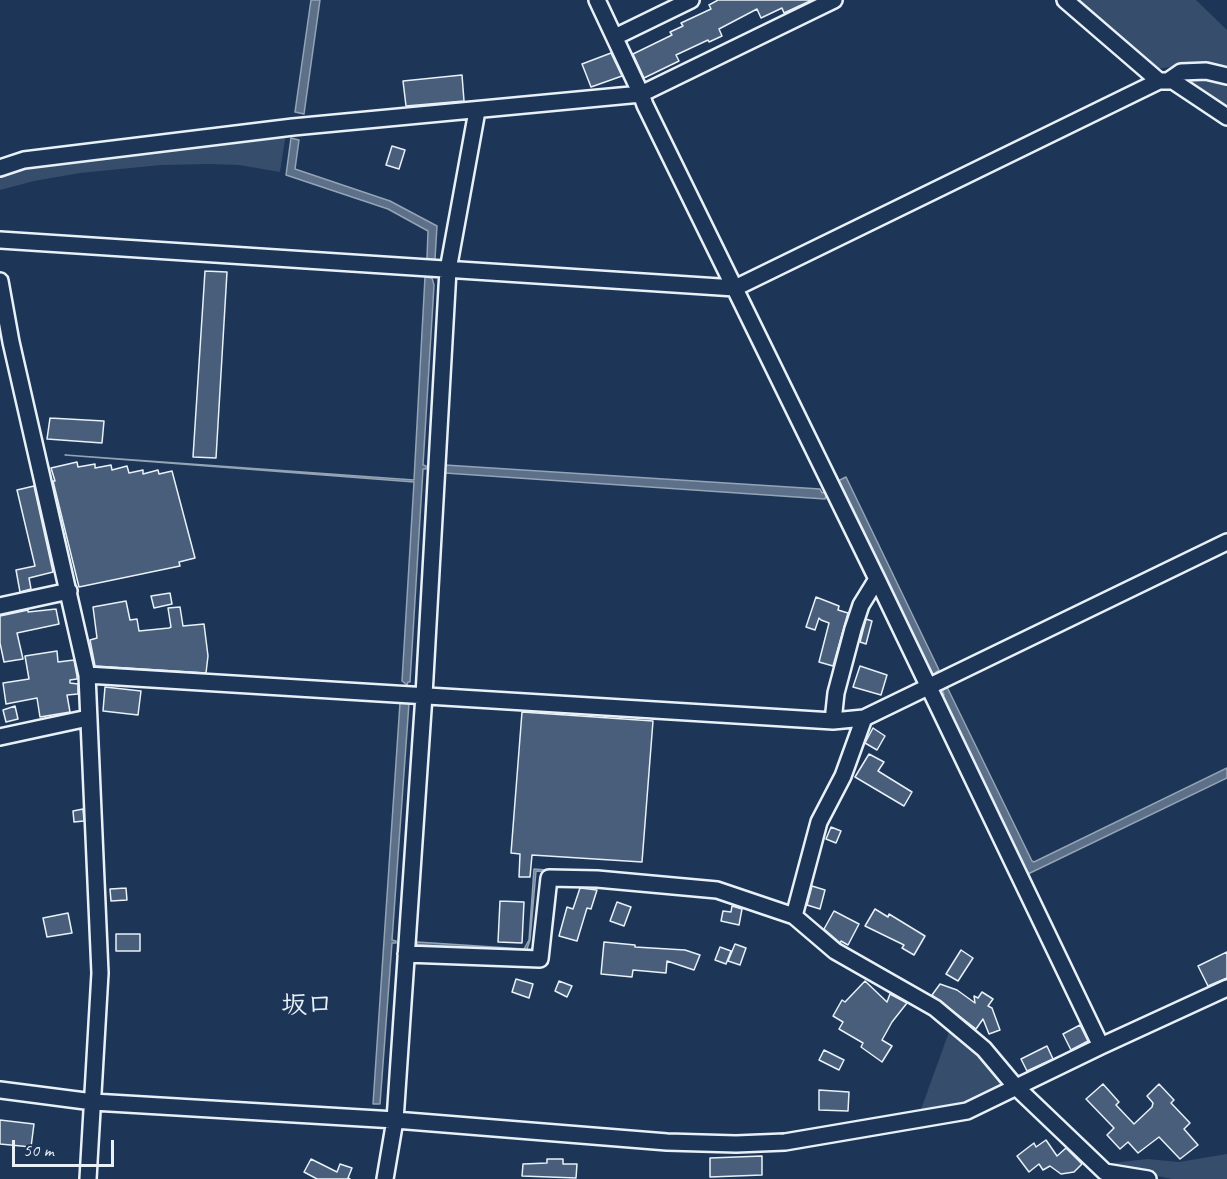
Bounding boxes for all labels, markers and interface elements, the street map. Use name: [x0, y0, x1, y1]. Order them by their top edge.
district label: 坂口: [281, 990, 333, 1022]
scale bar: [15, 1128, 117, 1166]
text: 50 m: [23, 1139, 54, 1161]

